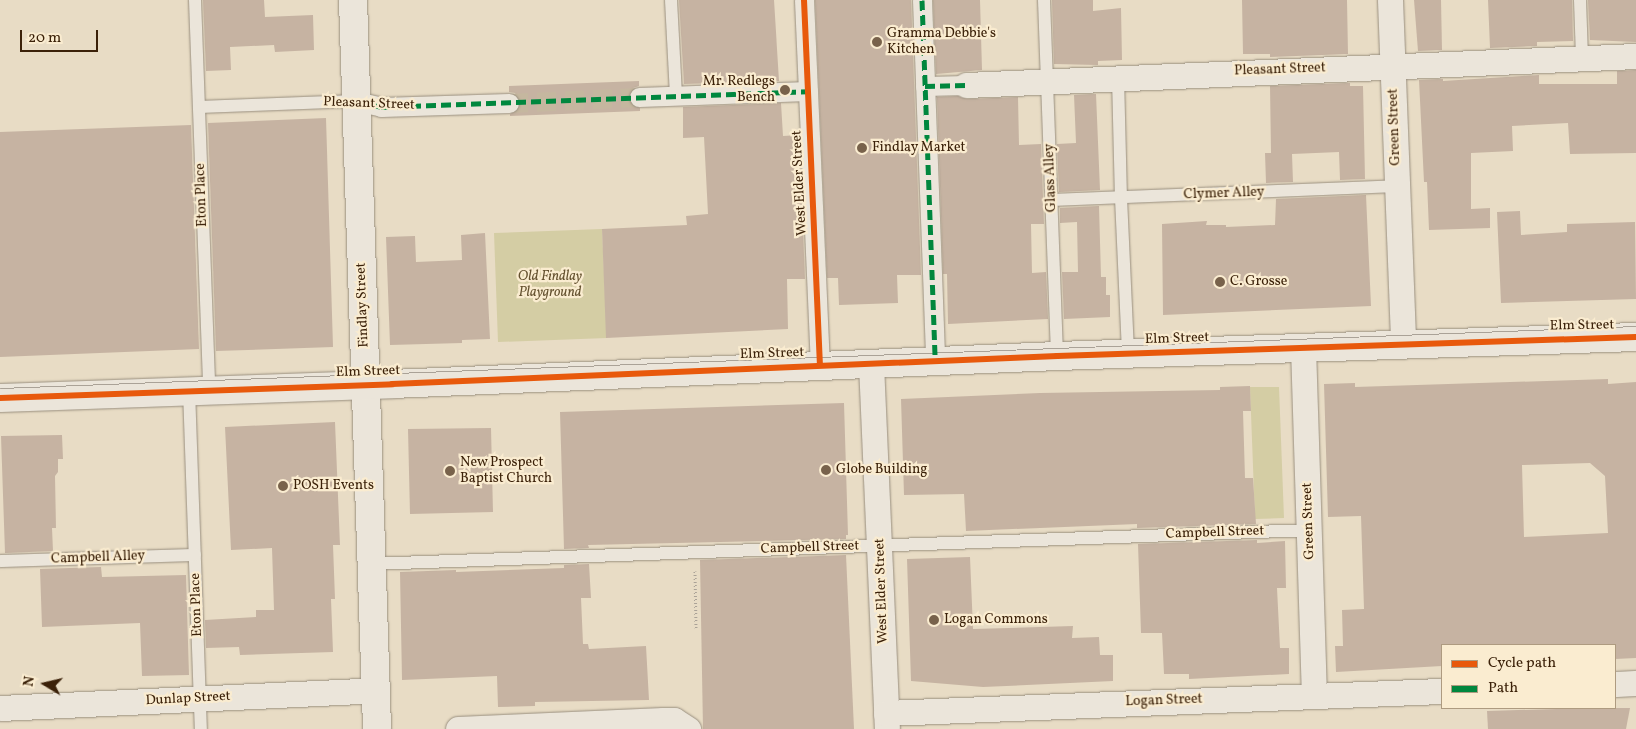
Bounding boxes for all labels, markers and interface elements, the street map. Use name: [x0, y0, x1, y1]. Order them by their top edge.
scale bar: [22, 20, 100, 52]
place label: Gramma Debbie's Kitchen: [887, 26, 996, 58]
text: 20 m: [28, 28, 61, 49]
marker: Gramma Debbie's Kitchen: [871, 36, 883, 48]
street label: Pleasant Street: [1234, 60, 1326, 80]
place label: Mr. Redlegs Bench: [703, 74, 775, 106]
marker: Mr. Redlegs Bench: [779, 84, 791, 96]
street label: Green Street: [1385, 88, 1405, 166]
street label: Pleasant Street: [323, 94, 415, 114]
street label: West Elder Street: [789, 130, 811, 236]
place label: Findlay Market: [872, 140, 966, 156]
marker: Findlay Market: [856, 142, 868, 154]
street label: Glass Alley: [1041, 143, 1061, 213]
street label: Eton Place: [192, 163, 212, 227]
street label: Clymer Alley: [1183, 184, 1265, 204]
street label: Findlay Street: [353, 262, 373, 348]
park label: Old Findlay Playground: [518, 269, 582, 302]
place label: C. Grosse: [1230, 274, 1287, 290]
marker: C. Grosse: [1214, 276, 1226, 288]
street label: Elm Street: [1550, 317, 1614, 335]
street label: Elm Street: [1144, 329, 1210, 349]
street label: Elm Street: [739, 344, 805, 364]
street label: Elm Street: [335, 362, 401, 382]
place label: New Prospect Baptist Church: [460, 455, 552, 488]
place label: Globe Building: [836, 462, 927, 478]
marker: Globe Building: [820, 464, 832, 476]
marker: New Prospect Baptist Church: [444, 465, 456, 477]
place label: POSH Events: [293, 478, 374, 494]
marker: POSH Events: [277, 480, 289, 492]
street label: Green Street: [1299, 482, 1319, 560]
street label: Campbell Street: [1165, 523, 1265, 543]
street label: Campbell Street: [760, 538, 860, 558]
street label: West Elder Street: [872, 538, 892, 644]
street label: Campbell Alley: [51, 548, 145, 568]
street label: Eton Place: [187, 573, 207, 637]
place label: Logan Commons: [944, 612, 1048, 628]
marker: Logan Commons: [928, 614, 940, 626]
legend: [1441, 644, 1616, 709]
text: Cycle path: [1488, 653, 1556, 674]
north arrow: [20, 659, 70, 709]
text: N: [20, 675, 40, 688]
text: Path: [1488, 678, 1518, 699]
street label: Dunlap Street: [145, 688, 231, 710]
street label: Logan Street: [1125, 691, 1203, 711]

